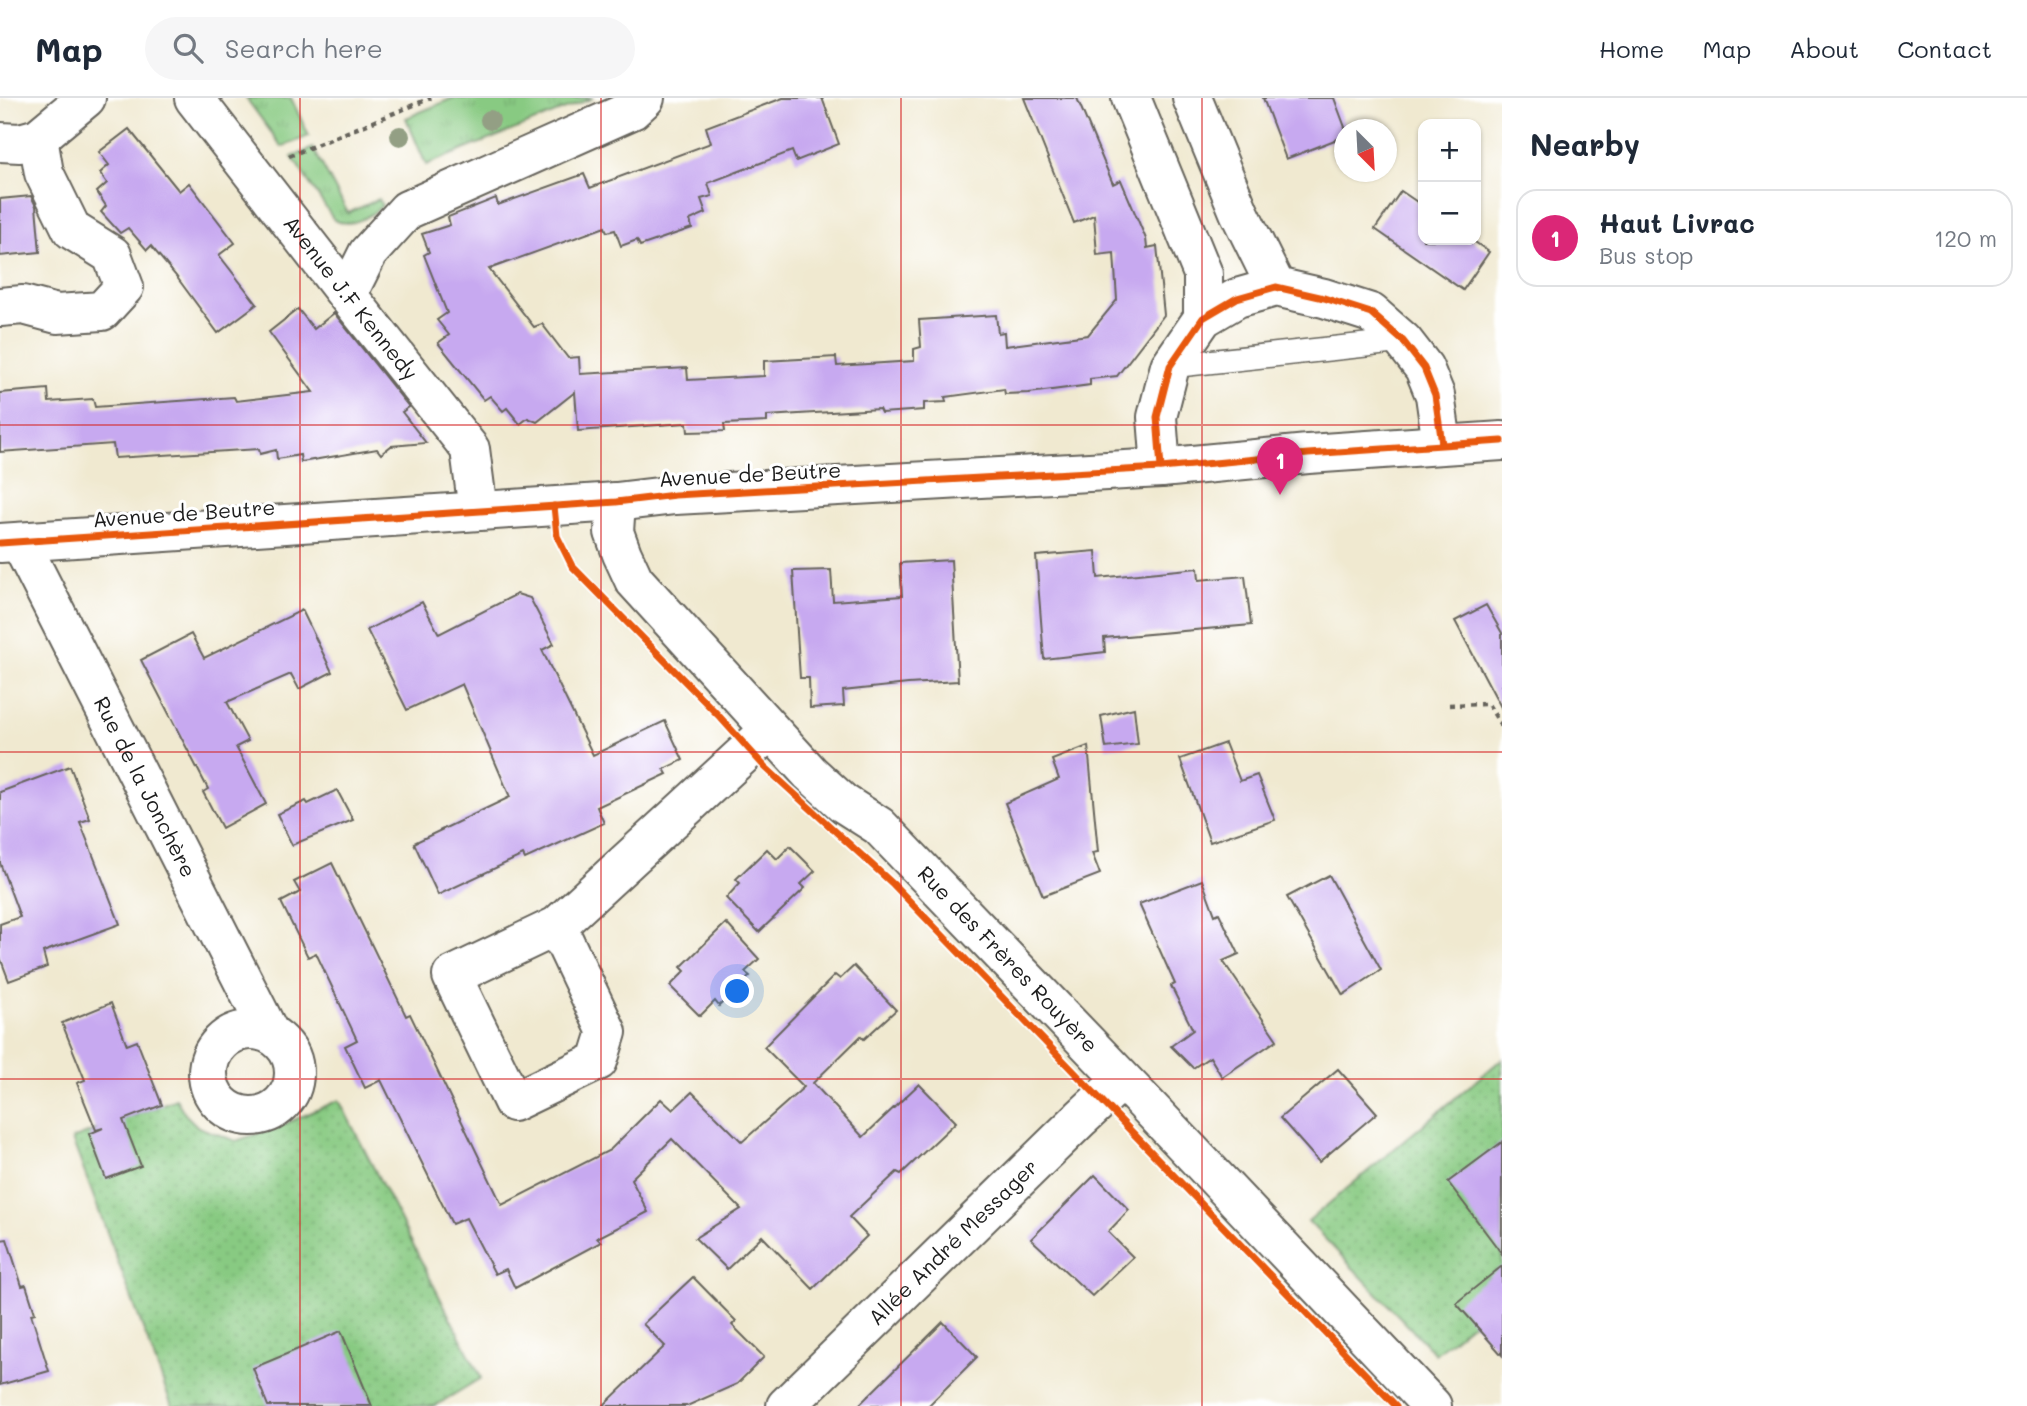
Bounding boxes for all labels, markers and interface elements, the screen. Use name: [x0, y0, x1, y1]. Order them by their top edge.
search box: [145, 17, 635, 80]
text: Map: [35, 27, 103, 70]
icon: search: [169, 29, 207, 67]
text: Search here: [225, 31, 383, 65]
text: Home: [1599, 33, 1664, 64]
text: Map: [1702, 33, 1751, 64]
text: About: [1789, 33, 1859, 64]
text: Contact: [1897, 33, 1992, 64]
north arrow: [1334, 119, 1397, 182]
map controls: [1418, 119, 1481, 245]
button: +: [1418, 119, 1481, 182]
text: Nearby: [1530, 124, 1640, 164]
button: −: [1418, 182, 1481, 245]
text: Haut Livrac: [1599, 206, 1755, 240]
street label: Avenue J.F Kennedy: [278, 210, 425, 385]
text: 1: [1550, 223, 1560, 253]
text: 120 m: [1934, 223, 1997, 253]
text: Bus stop: [1599, 240, 1694, 270]
pin: 1: [1257, 437, 1303, 495]
street label: Avenue de Beutre: [658, 455, 842, 492]
street label: Avenue de Beutre: [92, 493, 276, 532]
street label: Rue de la Jonchère: [89, 692, 203, 881]
street label: Rue des Frères Rouyère: [913, 860, 1104, 1058]
your location: [720, 974, 754, 1008]
street label: Allée André Messager: [862, 1153, 1043, 1330]

